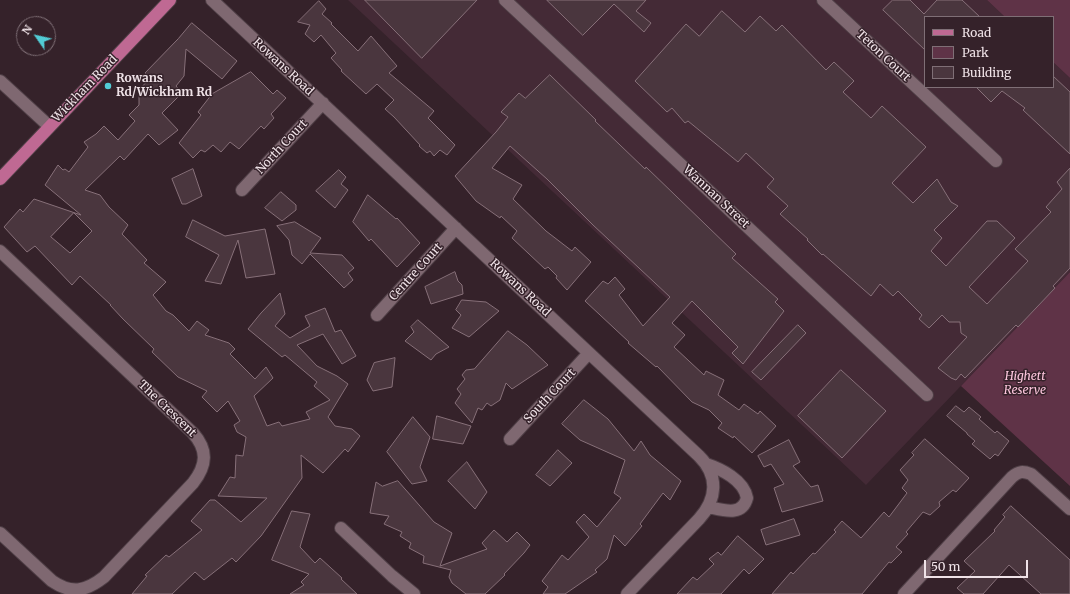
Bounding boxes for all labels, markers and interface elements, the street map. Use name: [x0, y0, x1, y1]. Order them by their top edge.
north arrow: [16, 16, 56, 56]
legend: [924, 16, 1054, 88]
text: N: [19, 22, 35, 37]
text: Road: [962, 25, 991, 40]
street label: Teton Court: [853, 27, 913, 85]
street label: Rowans Road: [250, 35, 316, 99]
text: Park: [962, 45, 989, 60]
street label: Wickham Road: [49, 53, 121, 125]
text: Building: [962, 65, 1011, 80]
place label: Rowans Rd/Wickham Rd: [116, 72, 212, 100]
marker: Rowans Rd/Wickham Rd: [103, 81, 113, 91]
street label: North Court: [253, 117, 311, 177]
street label: Wannan Street: [680, 163, 752, 231]
street label: Centre Court: [386, 240, 446, 304]
street label: Rowans Road: [487, 256, 553, 320]
street label: South Court: [521, 366, 579, 426]
park label: Highett Reserve: [1004, 370, 1046, 398]
street label: The Crescent: [135, 378, 199, 440]
scale bar: [926, 552, 1030, 578]
text: 50 m: [931, 559, 960, 574]

